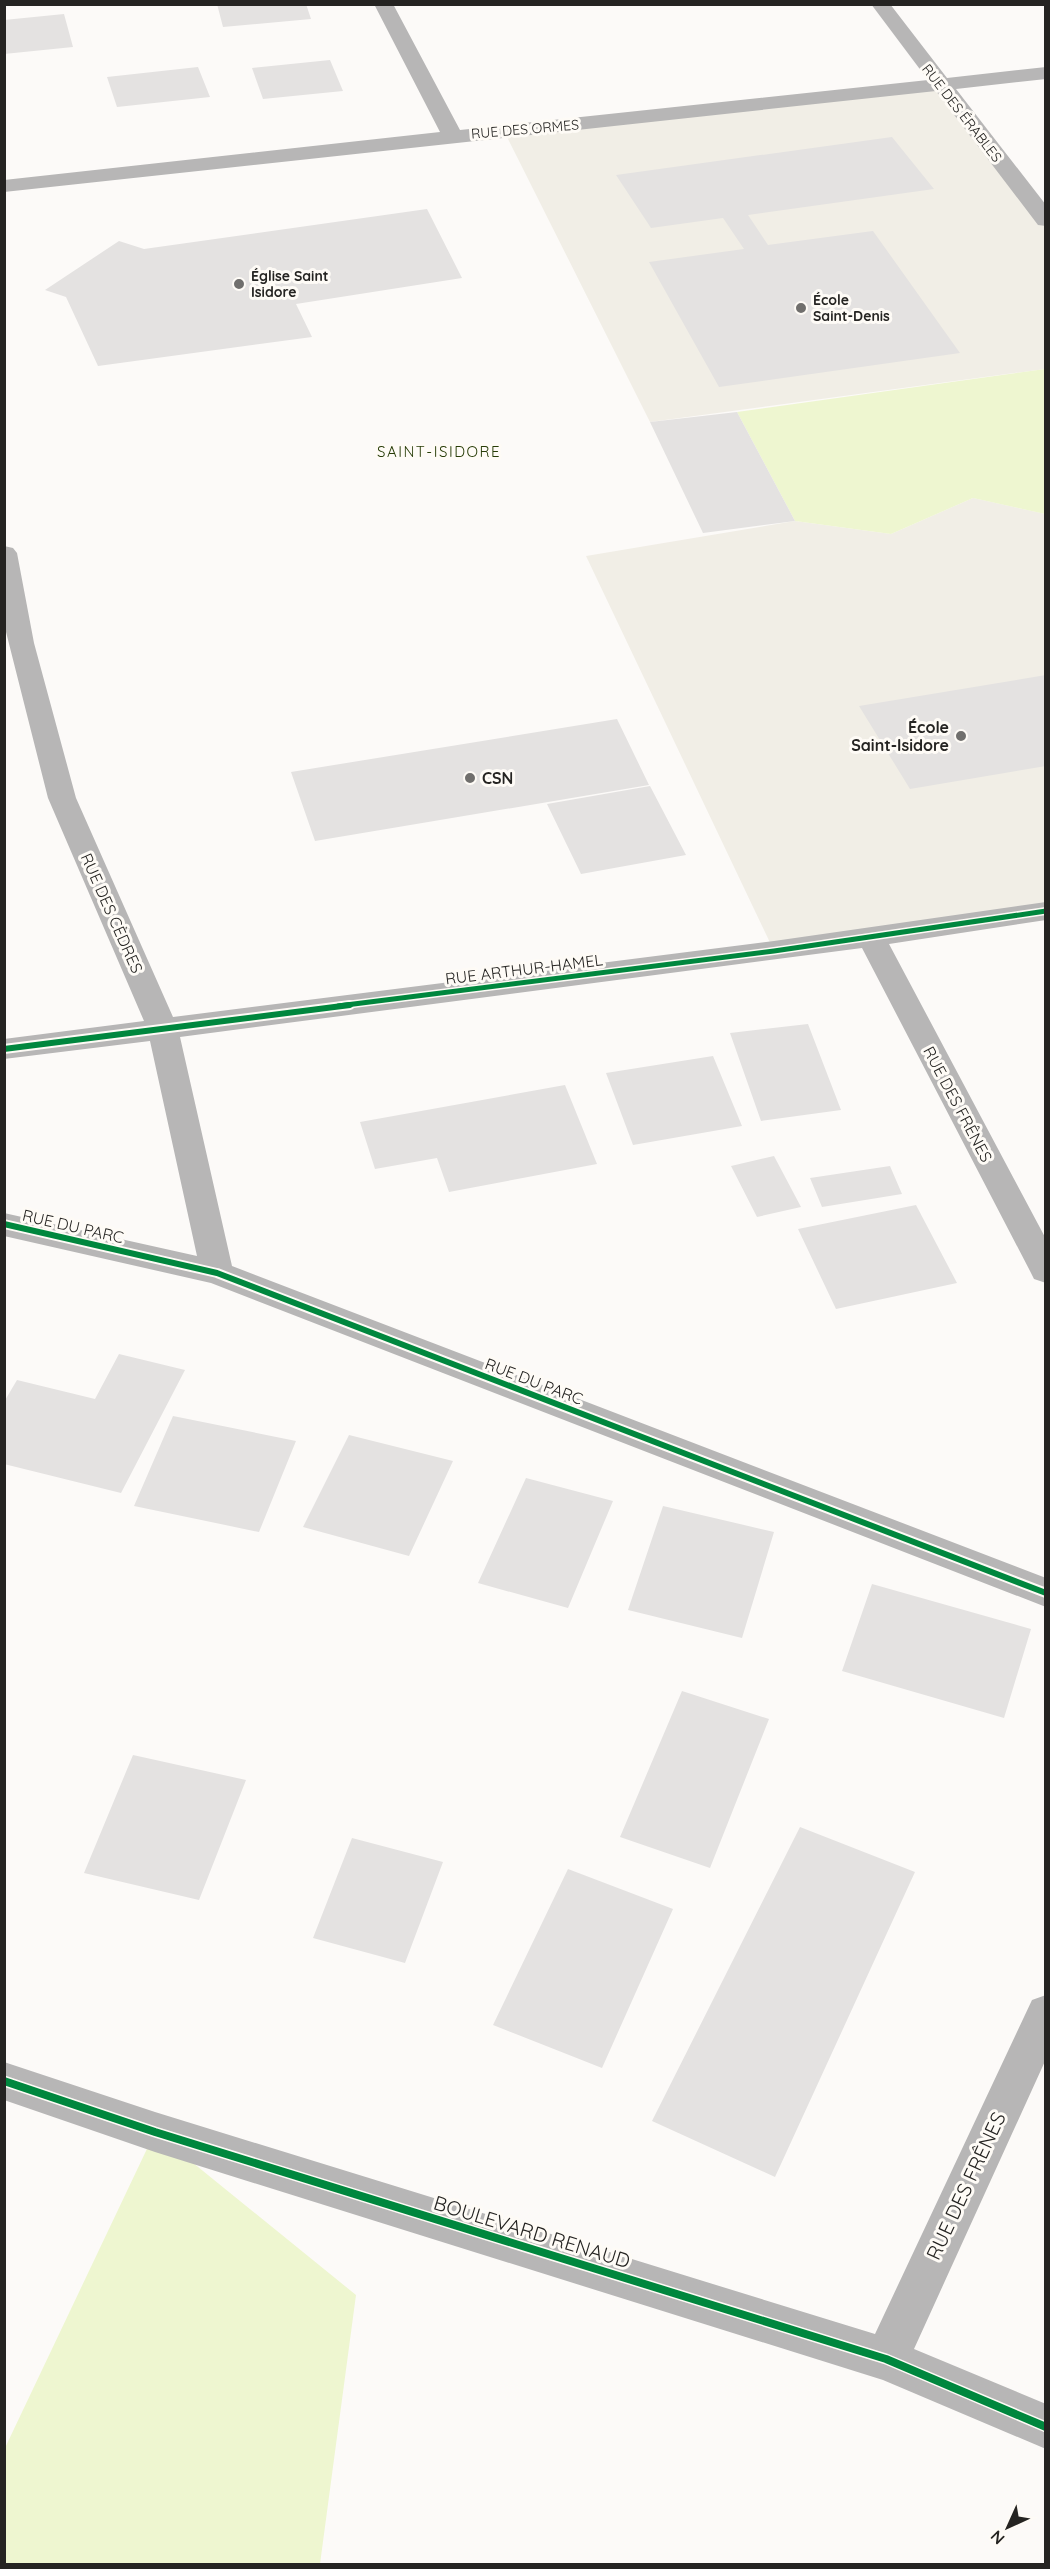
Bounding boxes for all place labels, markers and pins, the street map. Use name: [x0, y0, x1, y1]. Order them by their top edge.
place label: Église Saint Isidore: [251, 267, 329, 301]
marker: Église Saint Isidore: [232, 277, 246, 291]
place label: École Saint-Denis: [813, 291, 890, 325]
marker: École Saint-Denis: [794, 301, 808, 315]
place label: École Saint-Isidore: [851, 717, 949, 755]
marker: École Saint-Isidore: [954, 729, 968, 743]
place label: CSN: [482, 768, 513, 788]
marker: CSN: [463, 771, 477, 785]

